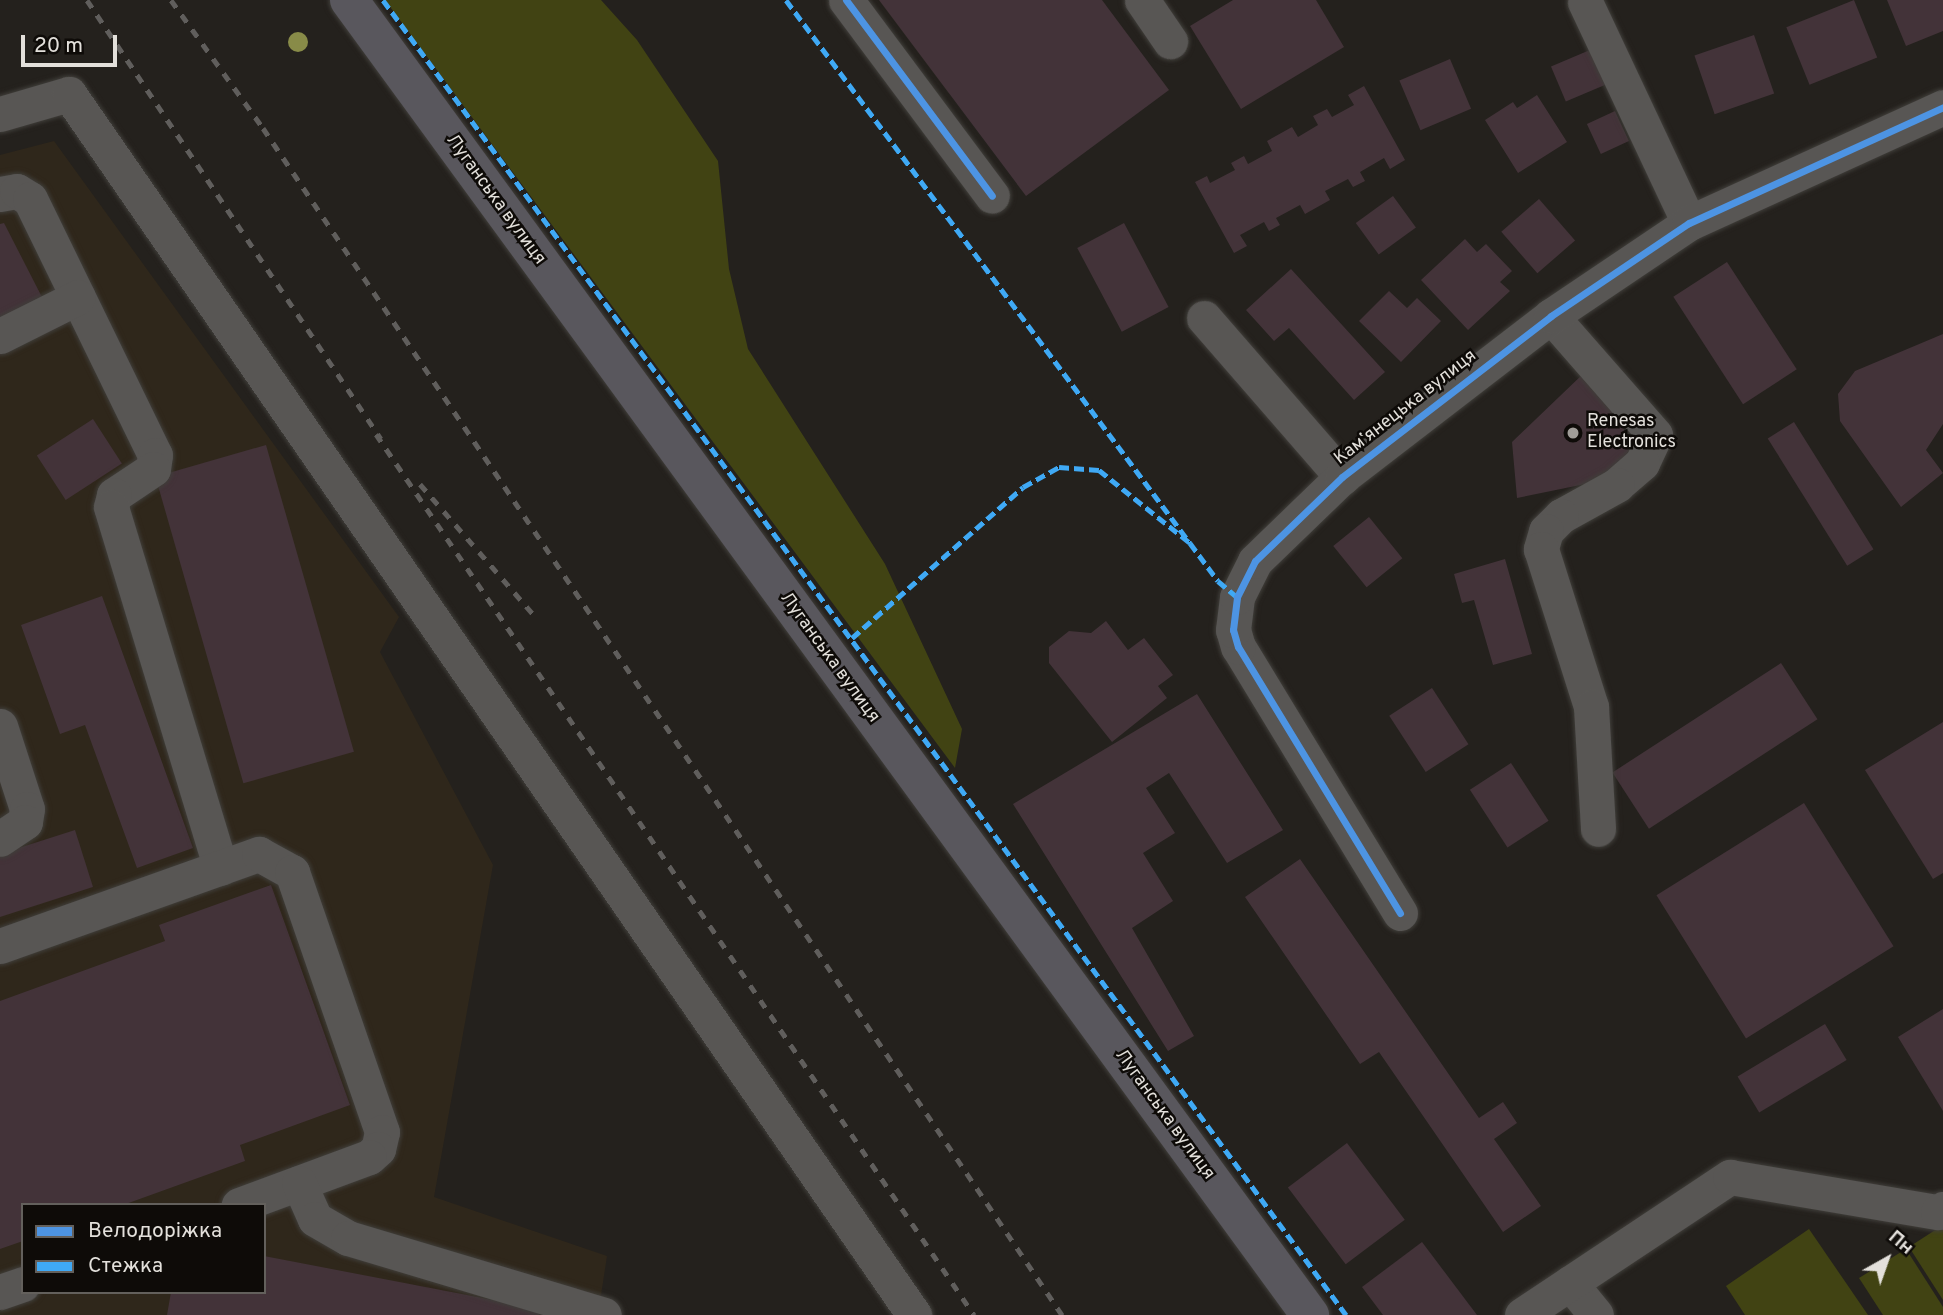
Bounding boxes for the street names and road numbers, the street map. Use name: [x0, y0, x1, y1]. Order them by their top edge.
street label: Луганська вулиця: [440, 131, 550, 269]
street label: Камʼянецька вулиця: [1331, 346, 1481, 470]
street label: Луганська вулиця: [774, 589, 884, 727]
street label: Луганська вулиця: [1109, 1046, 1219, 1184]

